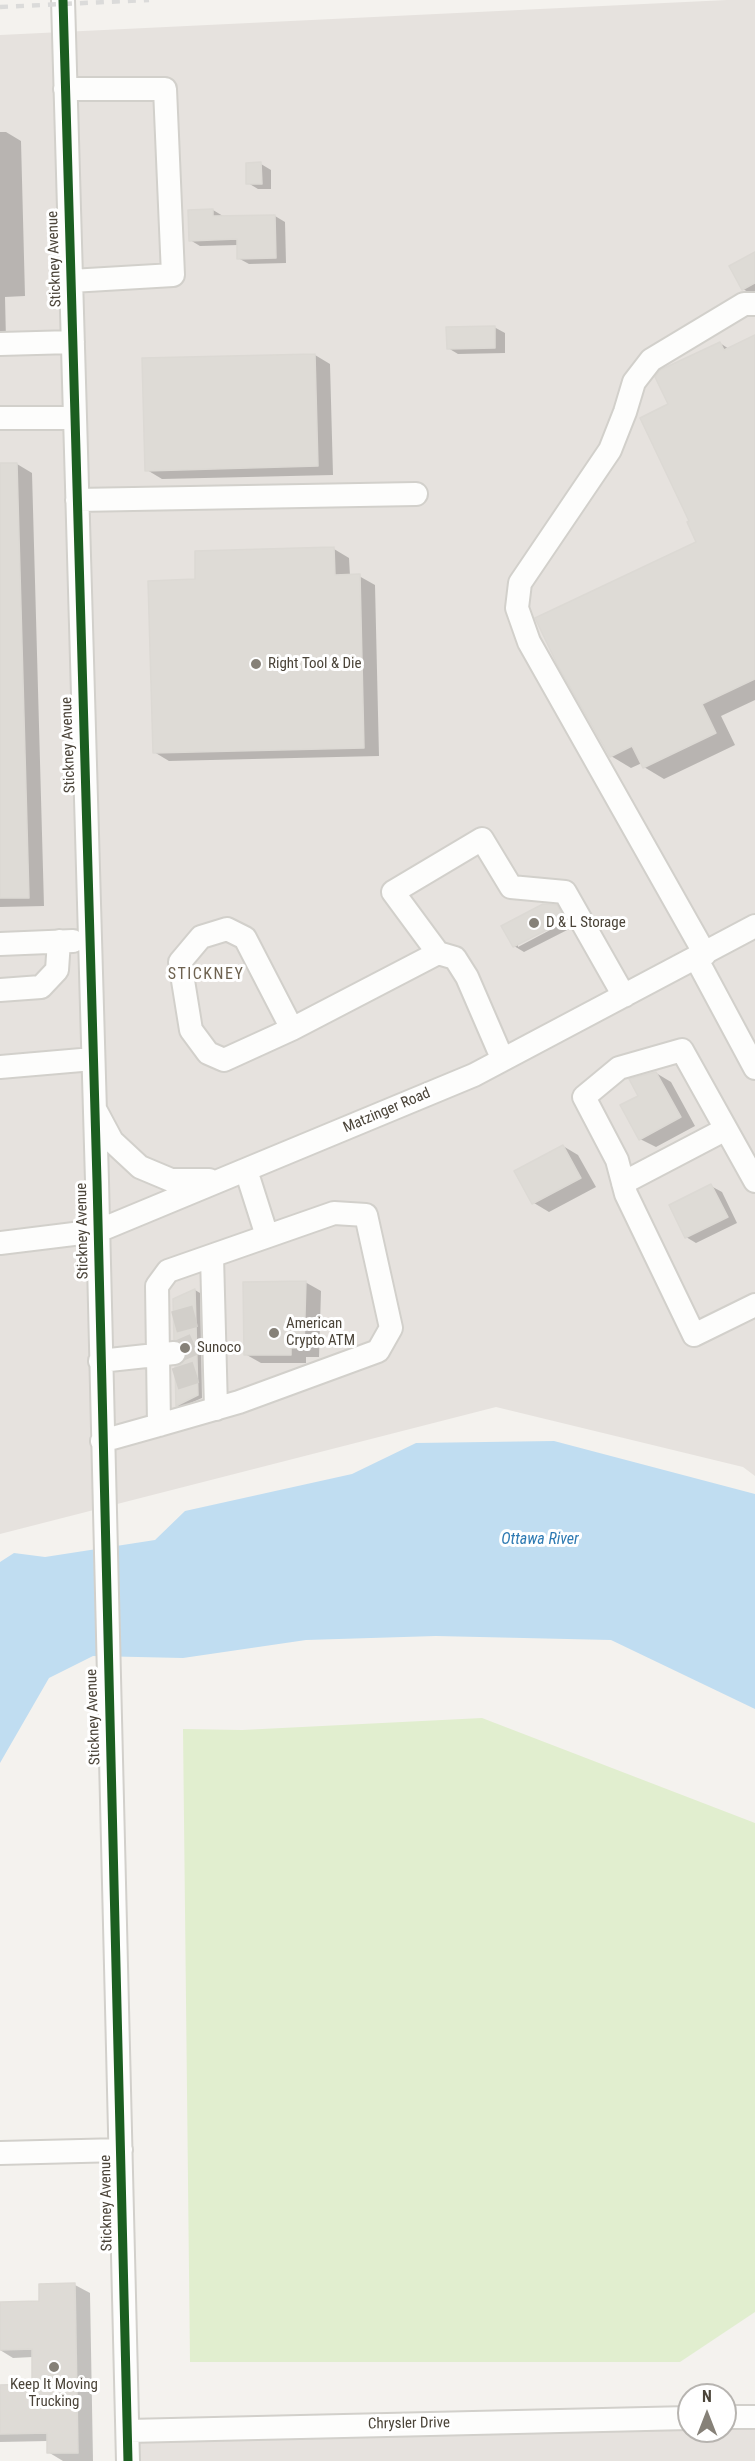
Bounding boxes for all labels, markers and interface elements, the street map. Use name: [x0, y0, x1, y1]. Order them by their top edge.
street label: Stickney Avenue: [44, 211, 66, 307]
place label: Right Tool & Die: [268, 655, 362, 673]
marker: Right Tool & Die: [249, 657, 263, 671]
street label: Stickney Avenue: [58, 697, 80, 793]
place label: D & L Storage: [546, 914, 626, 932]
marker: D & L Storage: [527, 916, 541, 930]
district label: STICKNEY: [168, 965, 244, 985]
street label: Matzinger Road: [341, 1085, 433, 1137]
street label: Stickney Avenue: [73, 1183, 93, 1279]
place label: American Crypto ATM: [286, 1315, 355, 1350]
marker: American Crypto ATM: [267, 1326, 281, 1340]
place label: Sunoco: [197, 1339, 241, 1357]
marker: Sunoco: [178, 1341, 192, 1355]
water label: Ottawa River: [501, 1530, 579, 1550]
street label: Stickney Avenue: [83, 1669, 105, 1765]
street label: Stickney Avenue: [97, 2155, 117, 2251]
marker: Keep It Moving Trucking: [47, 2360, 61, 2374]
place label: Keep It Moving Trucking: [10, 2376, 98, 2411]
north arrow: [677, 2383, 737, 2443]
text: N: [702, 2387, 712, 2406]
street label: Chrysler Drive: [368, 2414, 450, 2434]

